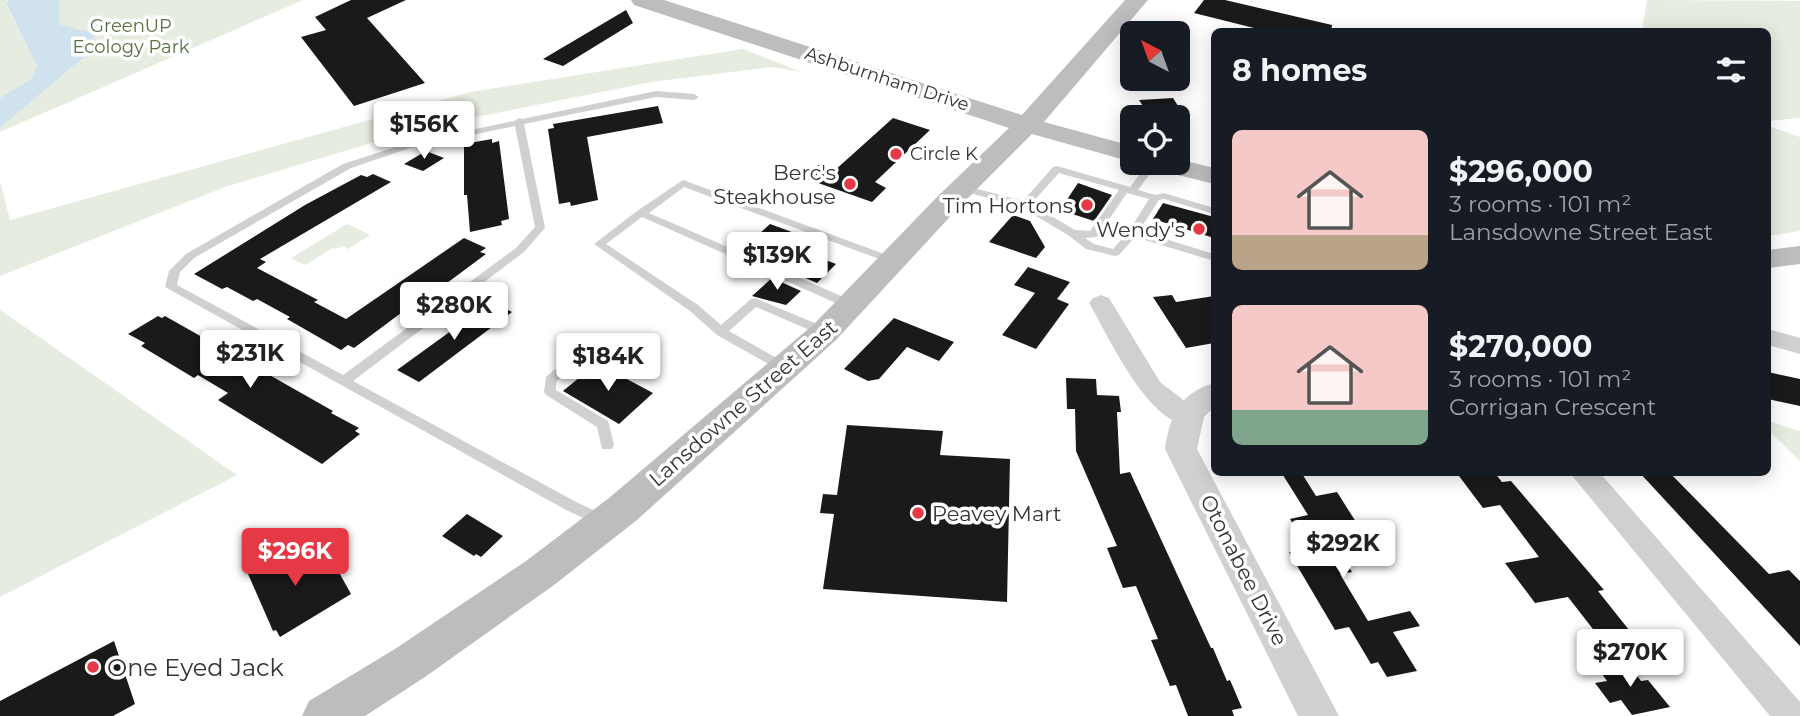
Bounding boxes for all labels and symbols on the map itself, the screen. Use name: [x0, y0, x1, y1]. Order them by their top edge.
park label: GreenUP Ecology Park: [72, 15, 190, 58]
north arrow: [1120, 21, 1190, 91]
street label: Ashburnham Drive: [802, 42, 972, 116]
pin: $156K: [375, 102, 473, 161]
place label: Circle K: [910, 143, 978, 165]
marker: Circle K: [888, 146, 904, 162]
place label: Berc's Steakhouse: [713, 160, 836, 209]
marker: Berc's Steakhouse: [842, 176, 858, 192]
place label: Tim Hortons: [943, 193, 1073, 218]
marker: Tim Hortons: [1079, 197, 1095, 213]
place label: Wendy's: [1096, 217, 1185, 242]
marker: Wendy's: [1191, 221, 1207, 237]
pin: $139K: [728, 232, 826, 292]
pin: $280K: [405, 282, 503, 342]
street label: Lansdowne Street East: [644, 314, 842, 492]
pin: $231K: [201, 330, 299, 390]
pin: $184K: [559, 334, 657, 393]
street label: Otonabee Drive: [1195, 490, 1293, 650]
place label: Peavey Mart: [932, 501, 1062, 526]
marker: Peavey Mart: [910, 505, 926, 521]
pin: $292K: [1294, 520, 1392, 580]
pin: $296K: [246, 528, 344, 588]
pin: $270K: [1581, 630, 1679, 689]
place label: One Eyed Jack: [107, 653, 284, 682]
marker: One Eyed Jack: [85, 659, 101, 675]

